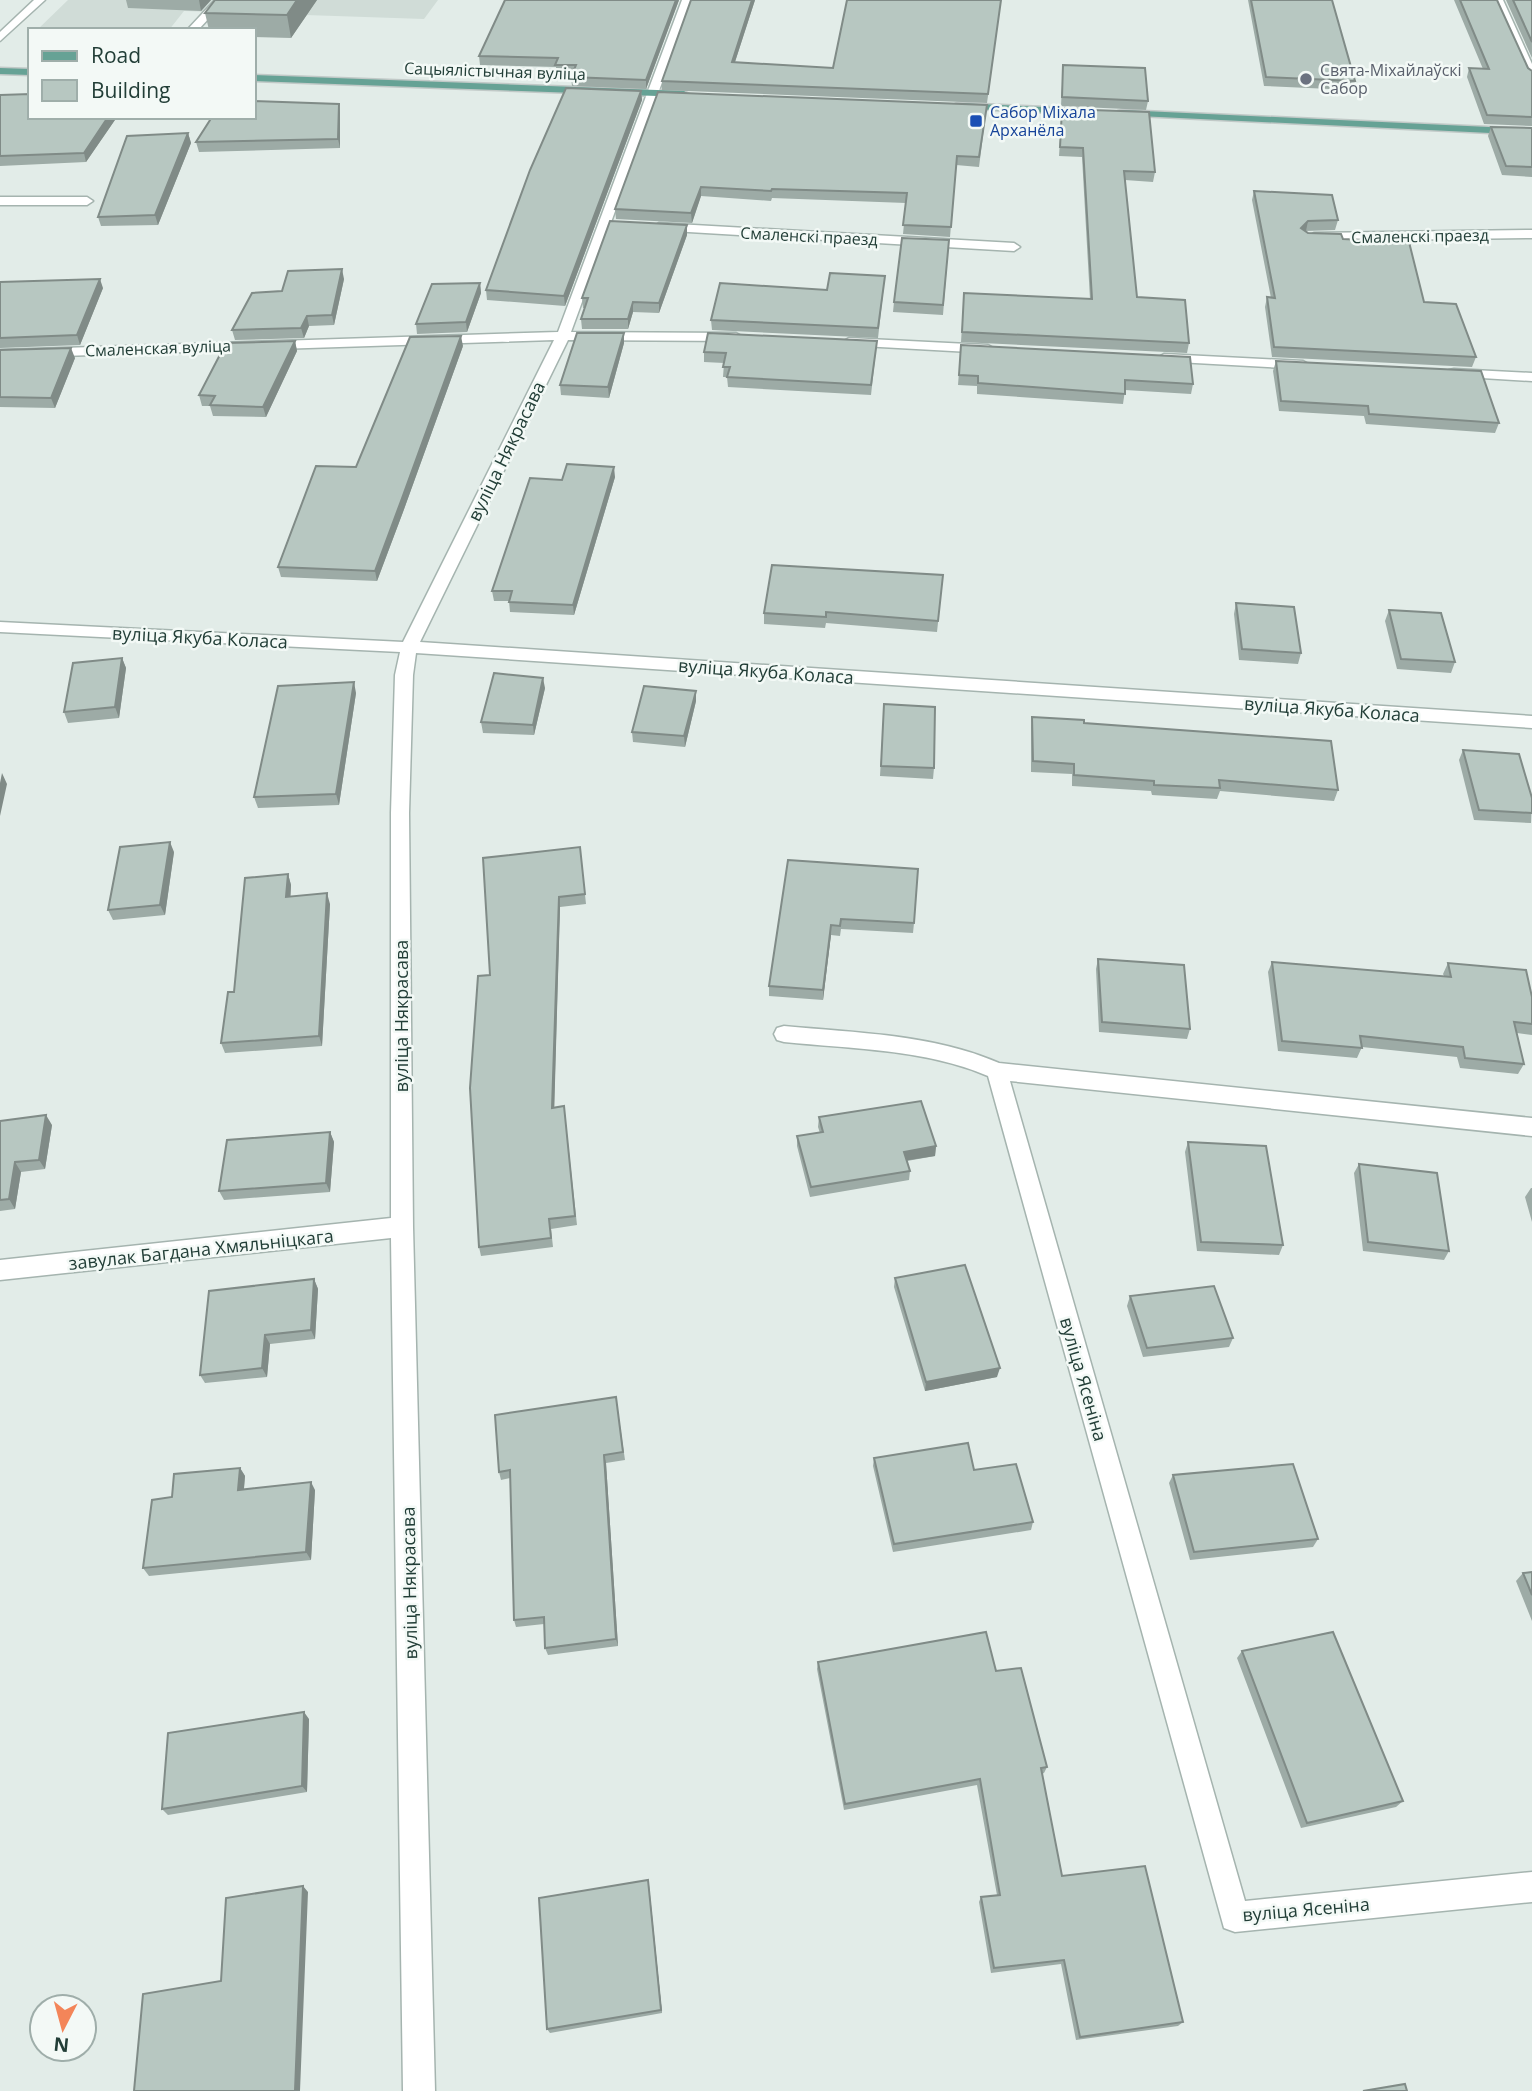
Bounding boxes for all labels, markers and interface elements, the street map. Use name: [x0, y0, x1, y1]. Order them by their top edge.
legend: [28, 28, 256, 119]
text: Road: [91, 41, 141, 69]
street label: Сацыялістычная вуліца: [404, 57, 586, 85]
place label: Свята-Міхайлаўскі Сабор: [1320, 59, 1462, 99]
marker: Свята-Міхайлаўскі Сабор: [1298, 71, 1314, 87]
text: Building: [91, 76, 170, 104]
place label: Сабор Міхала Арханёла: [990, 101, 1096, 141]
marker: Сабор Міхала Арханёла: [968, 113, 984, 129]
street label: Смаленскі праезд: [740, 221, 878, 251]
street label: Смаленскі праезд: [1351, 224, 1489, 248]
street label: Смаленская вуліца: [85, 334, 231, 362]
street label: вуліца Някрасава: [462, 377, 550, 525]
street label: вуліца Якуба Коласа: [112, 620, 288, 654]
street label: вуліца Якуба Коласа: [677, 653, 855, 689]
street label: вуліца Якуба Коласа: [1243, 691, 1421, 727]
street label: вуліца Някрасава: [389, 940, 413, 1092]
street label: завулак Багдана Хмяльніцкага: [67, 1223, 335, 1275]
street label: вуліца Ясеніна: [1055, 1314, 1113, 1444]
street label: вуліца Някрасава: [396, 1506, 422, 1660]
street label: вуліца Ясеніна: [1241, 1891, 1371, 1927]
north arrow: [28, 1993, 98, 2063]
text: N: [52, 2031, 70, 2059]

